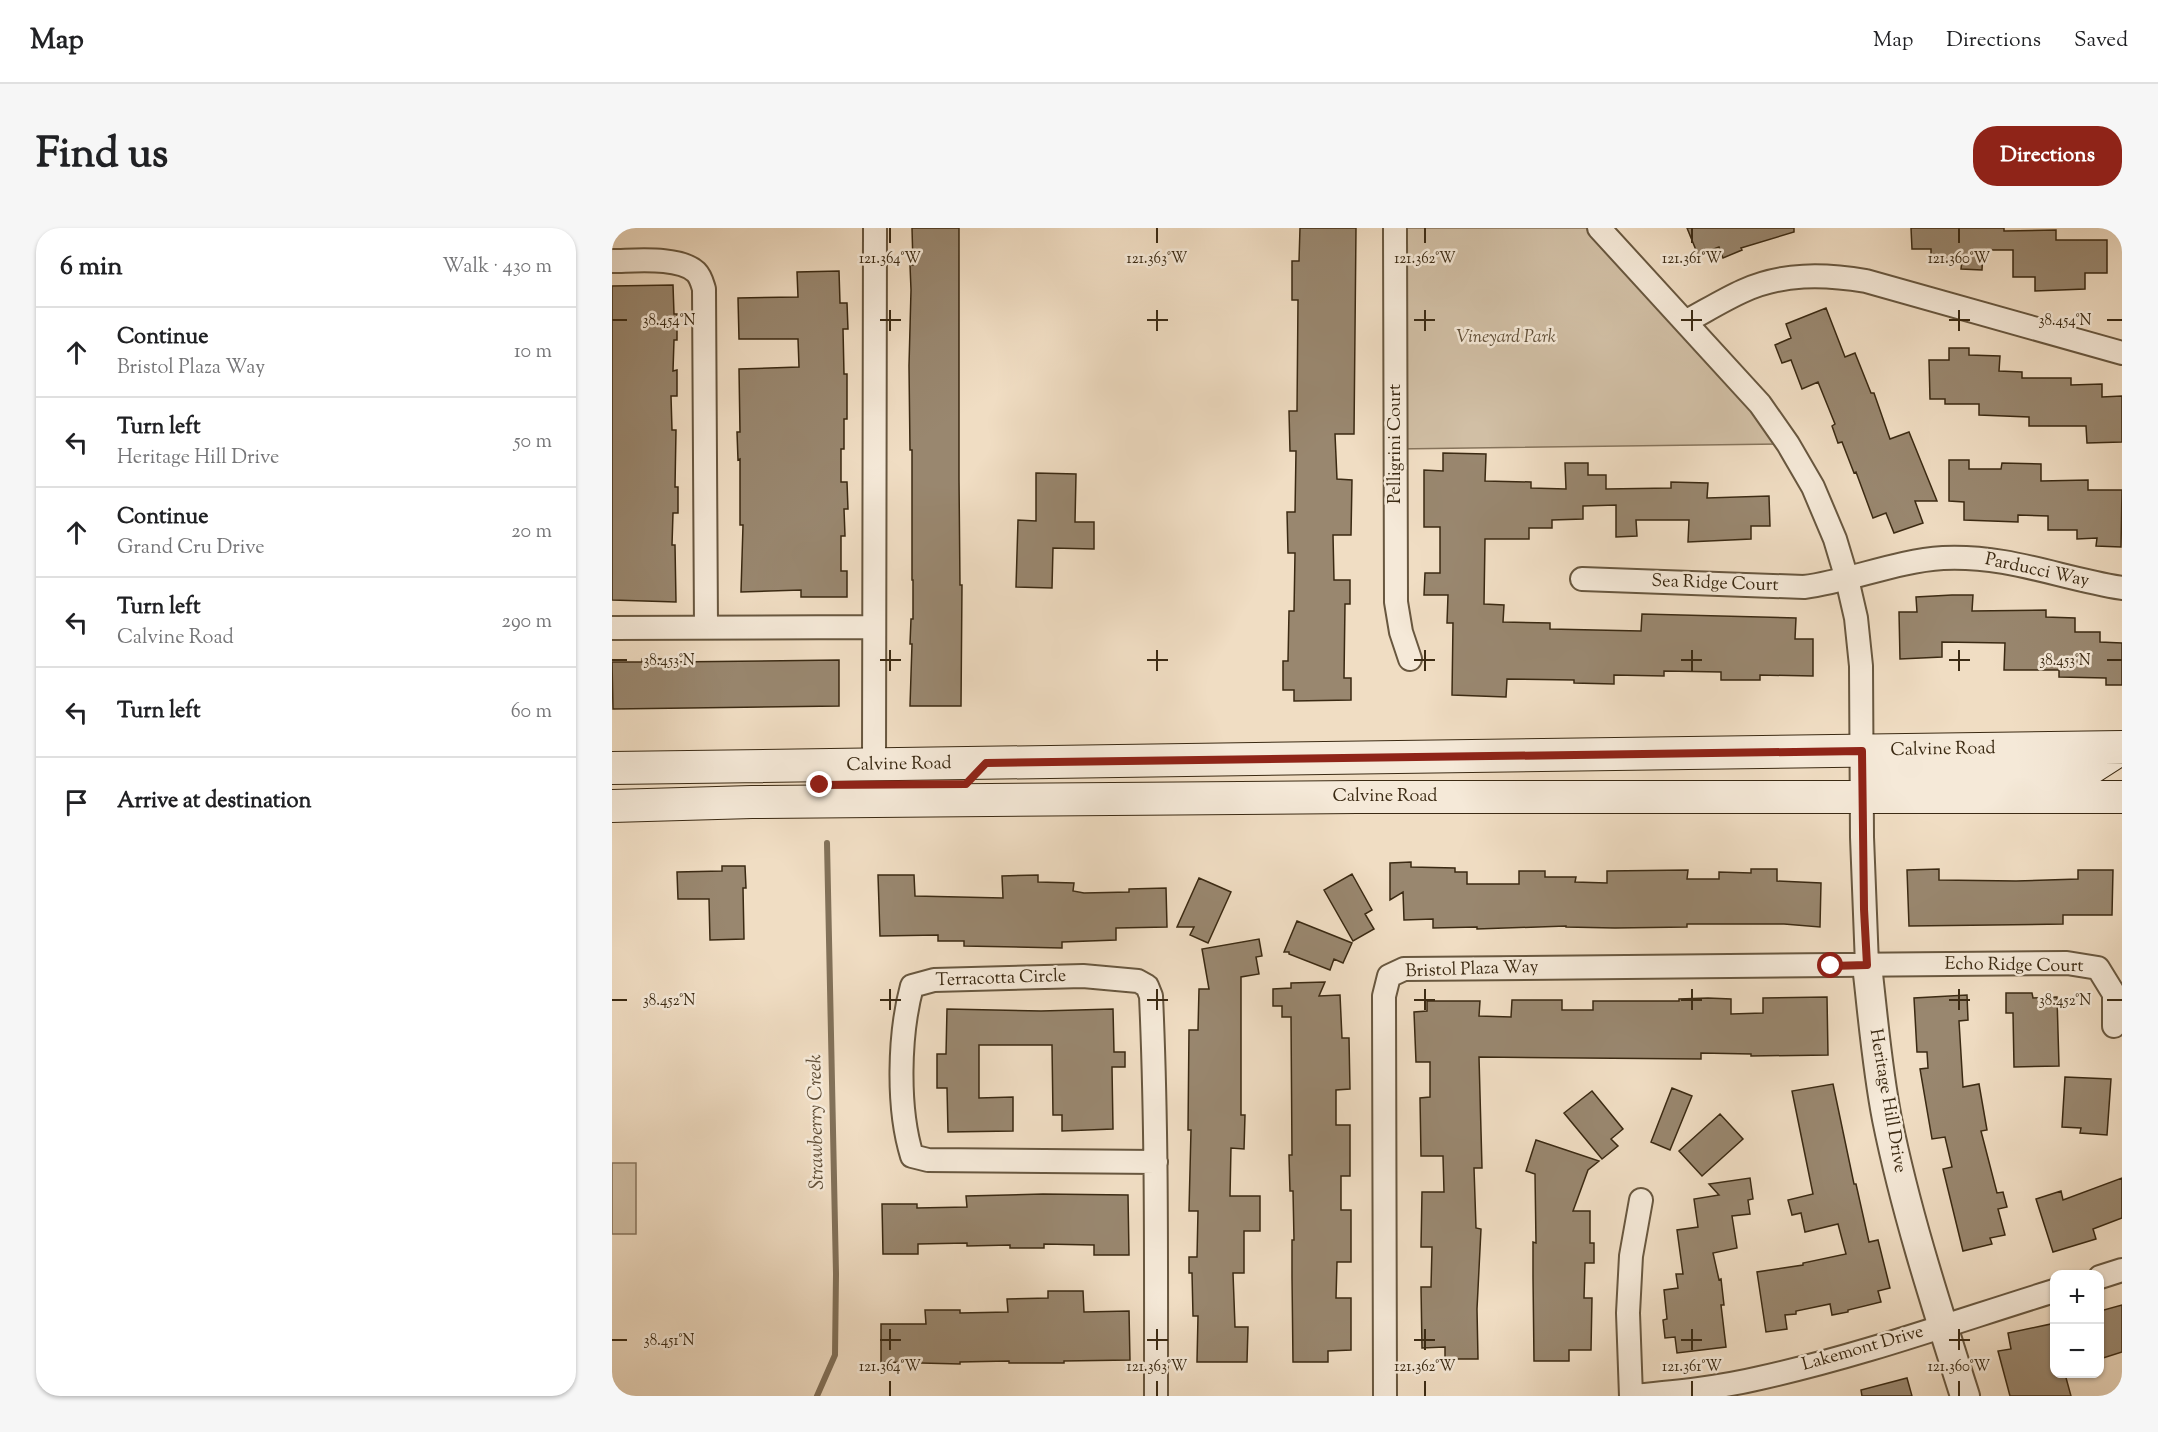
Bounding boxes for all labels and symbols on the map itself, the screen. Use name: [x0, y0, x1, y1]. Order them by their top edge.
text: 121.364°W: [859, 249, 921, 270]
text: 121.363°W: [1127, 249, 1188, 270]
text: 121.362°W: [1394, 249, 1456, 270]
text: 121.361°W: [1662, 249, 1722, 270]
text: 121.360°W: [1928, 249, 1991, 270]
text: 38.454°N: [642, 311, 696, 332]
text: 38.454°N: [2038, 311, 2092, 332]
park label: Vineyard Park: [1456, 325, 1556, 351]
street label: Pelligrini Court: [1383, 384, 1409, 504]
street label: Parducci Way: [1982, 547, 2092, 595]
street label: Sea Ridge Court: [1651, 569, 1779, 599]
text: 38.453°N: [643, 651, 695, 672]
text: 38.453°N: [2039, 651, 2091, 672]
street label: Calvine Road: [1890, 736, 1996, 764]
street label: Calvine Road: [846, 751, 952, 779]
route end: [806, 771, 832, 797]
street label: Calvine Road: [1332, 784, 1438, 810]
route start: [1817, 952, 1843, 978]
street label: Echo Ridge Court: [1944, 952, 2084, 980]
street label: Bristol Plaza Way: [1405, 955, 1539, 985]
street label: Terracotta Circle: [935, 964, 1067, 994]
text: 38.452°N: [643, 991, 695, 1012]
text: 38.452°N: [2039, 991, 2091, 1012]
street label: Heritage Hill Drive: [1862, 1027, 1912, 1175]
water label: Strawberry Creek: [801, 1054, 833, 1190]
street label: Lakemont Drive: [1799, 1319, 1927, 1379]
text: 38.451°N: [644, 1331, 694, 1352]
text: 121.364°W: [859, 1357, 921, 1378]
text: 121.363°W: [1127, 1357, 1188, 1378]
text: 121.362°W: [1394, 1357, 1456, 1378]
text: 121.361°W: [1662, 1357, 1722, 1378]
text: 121.360°W: [1928, 1357, 1991, 1378]

